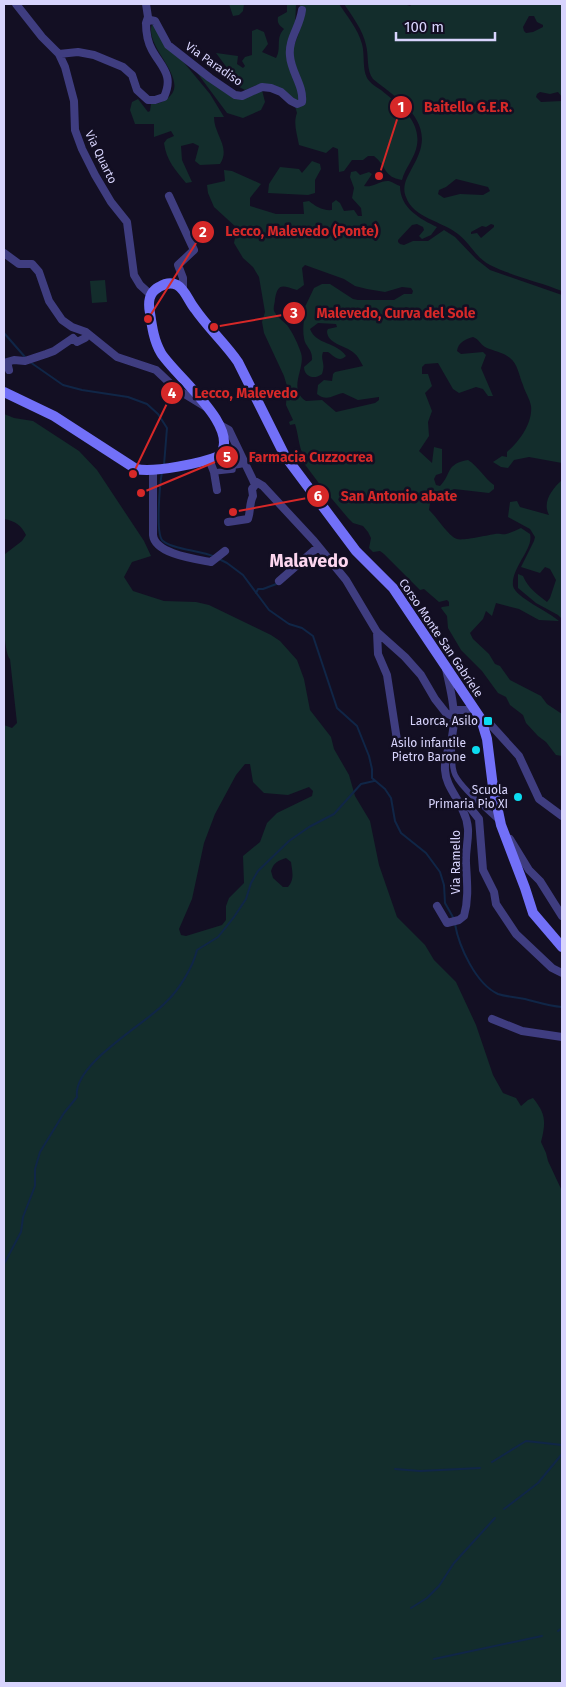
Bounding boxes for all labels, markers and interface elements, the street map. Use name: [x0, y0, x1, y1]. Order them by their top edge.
scale bar: [396, 10, 495, 42]
text: 100 m: [404, 18, 444, 36]
street label: Via Paradiso: [183, 39, 245, 89]
callout: Baitello G.E.R.: [389, 92, 522, 121]
text: 1: [398, 98, 404, 116]
text: Baitello G.E.R.: [424, 99, 512, 116]
street label: Via Quarto: [82, 128, 120, 186]
callout: Lecco, Malevedo (Ponte): [190, 217, 388, 246]
text: 2: [199, 223, 207, 241]
text: Lecco, Malevedo (Ponte): [225, 223, 379, 240]
callout: Malevedo, Curva del Sole: [281, 299, 485, 328]
text: 3: [289, 304, 298, 322]
text: Malevedo, Curva del Sole: [316, 305, 476, 322]
callout: Lecco, Malevedo: [159, 378, 308, 407]
text: 4: [168, 384, 177, 402]
text: Lecco, Malevedo: [194, 385, 298, 402]
callout: Farmacia Cuzzocrea: [214, 443, 384, 472]
text: 5: [223, 448, 231, 466]
text: Farmacia Cuzzocrea: [249, 449, 373, 466]
callout: San Antonio abate: [305, 481, 467, 510]
text: 6: [314, 487, 323, 505]
text: San Antonio abate: [341, 488, 458, 505]
district label: Malavedo: [269, 550, 349, 572]
street label: Corso Monte San Gabriele: [396, 576, 486, 700]
place label: Laorca, Asilo: [410, 714, 478, 728]
marker: Laorca, Asilo: [482, 715, 494, 727]
place label: Asilo infantile Pietro Barone: [391, 736, 466, 764]
marker: Asilo infantile Pietro Barone: [470, 744, 482, 756]
place label: Scuola Primaria Pio XI: [428, 783, 508, 811]
marker: Scuola Primaria Pio XI: [512, 791, 524, 803]
street label: Via Ramello: [449, 830, 463, 894]

